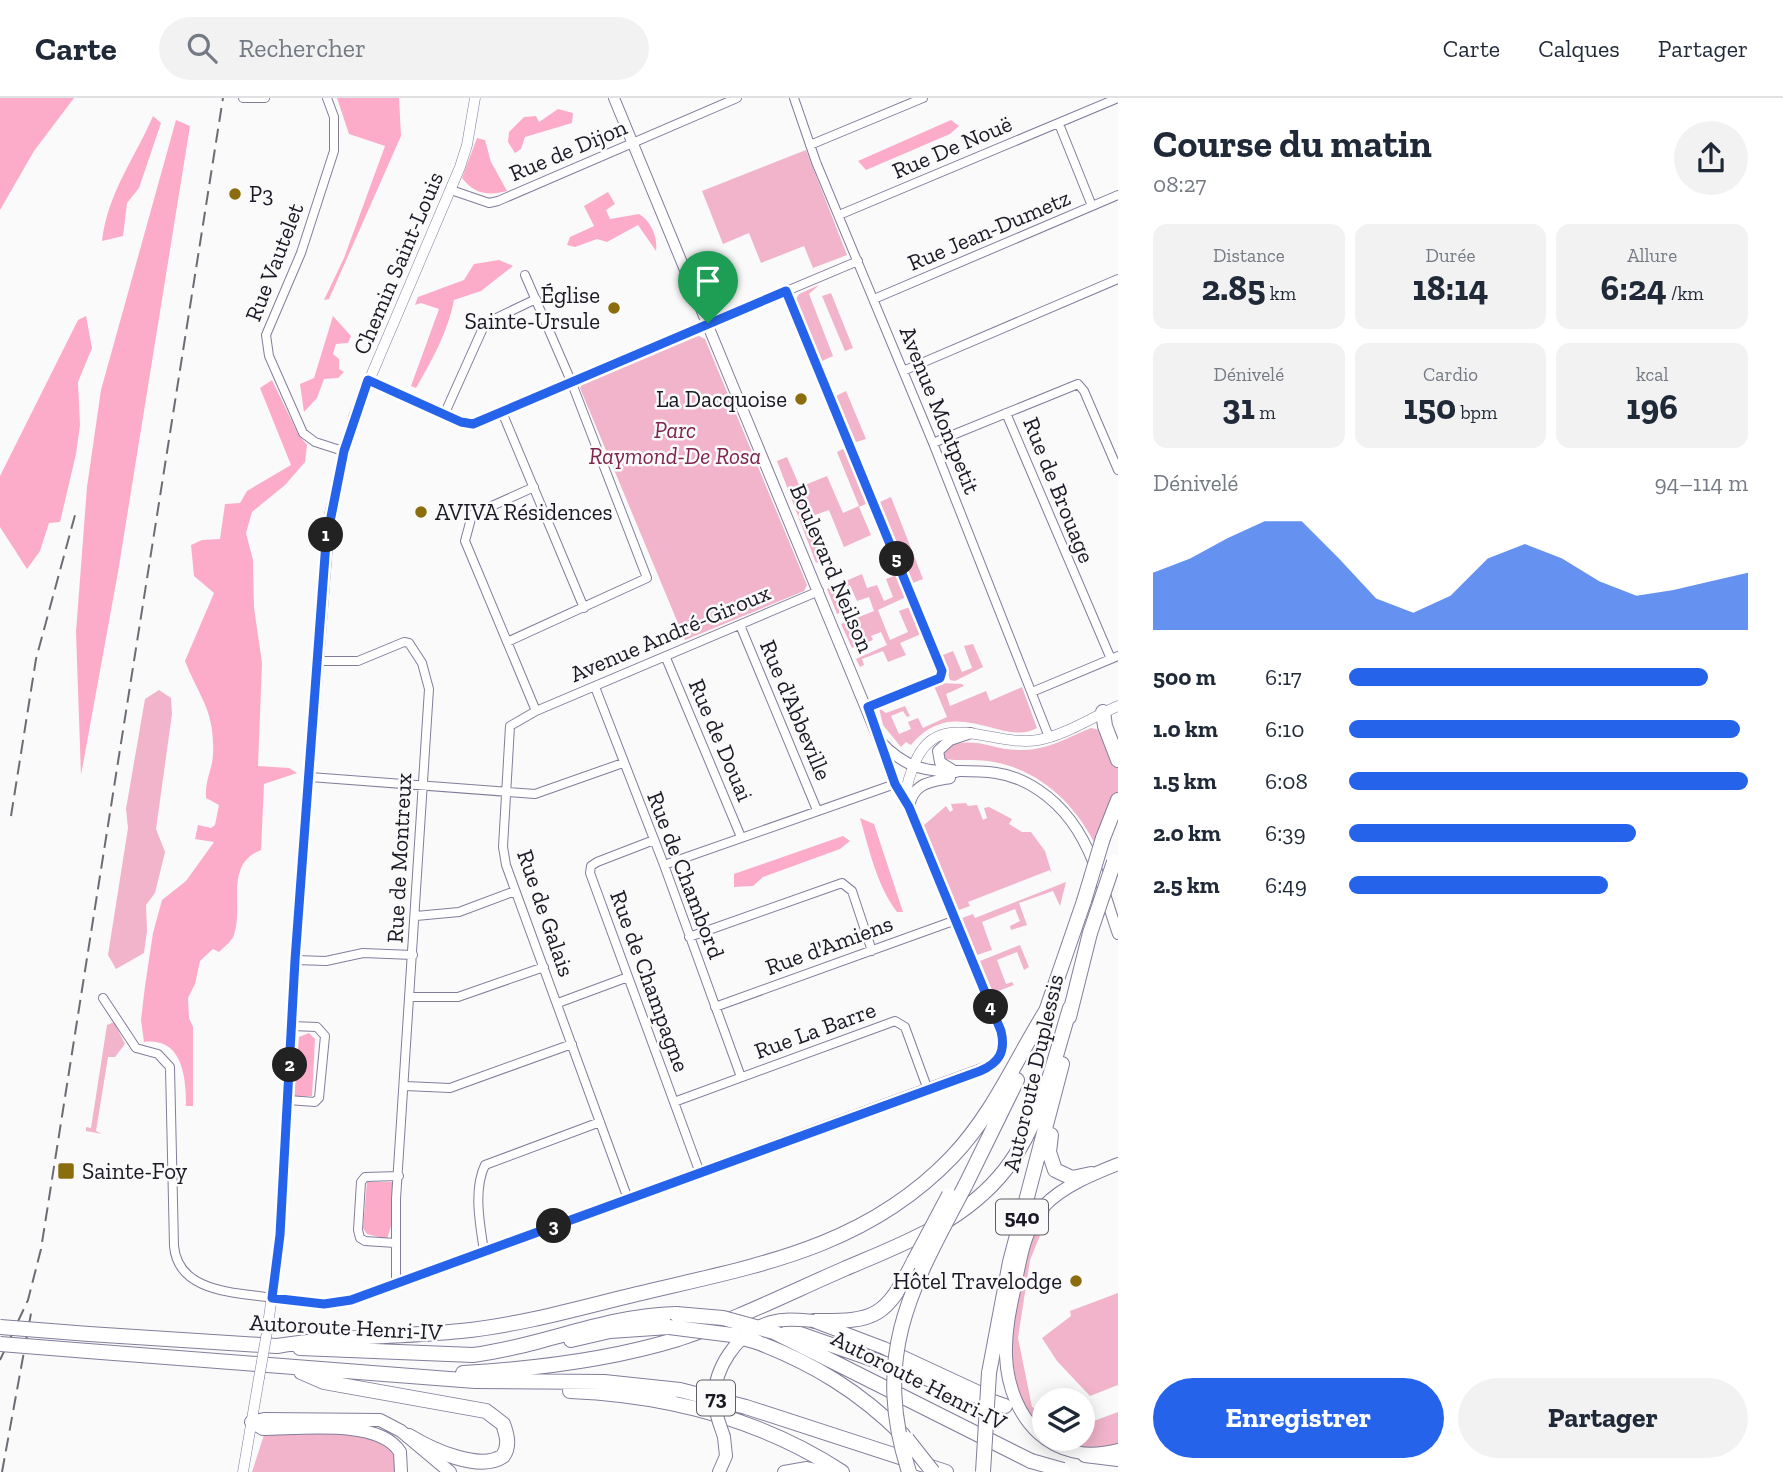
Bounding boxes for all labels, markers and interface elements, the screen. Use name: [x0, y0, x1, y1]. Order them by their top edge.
search box: [159, 17, 649, 80]
text: Carte: [35, 29, 117, 68]
icon: search: [183, 29, 221, 67]
text: Rechercher: [239, 32, 366, 64]
text: Carte: [1443, 34, 1500, 63]
text: Calques: [1538, 34, 1620, 63]
text: Partager: [1658, 34, 1748, 63]
street label: Rue De Nouë: [888, 109, 1016, 185]
street label: Rue de Dijon: [505, 113, 631, 187]
text: Course du matin: [1153, 121, 1432, 167]
button: share: [1674, 121, 1748, 195]
street label: Chemin Saint-Louis: [347, 167, 449, 359]
text: 08:27: [1153, 170, 1206, 198]
place label: P3: [249, 180, 273, 208]
street label: Rue Jean-Dumetz: [904, 183, 1075, 277]
marker: P3: [227, 186, 243, 202]
street label: Rue Vautelet: [239, 198, 310, 325]
text: Distance: [1213, 244, 1285, 267]
text: Durée: [1426, 244, 1475, 267]
text: Allure: [1627, 244, 1677, 267]
pin: [678, 251, 738, 323]
icon: arrive: [689, 262, 727, 300]
text: 2.85: [1202, 267, 1265, 309]
text: 18:14: [1413, 267, 1488, 309]
text: 6:24: [1601, 267, 1667, 309]
place label: Église Sainte-Ursule: [465, 281, 600, 335]
text: km: [1265, 282, 1296, 305]
text: /km: [1667, 282, 1704, 305]
marker: Église Sainte-Ursule: [606, 300, 622, 316]
street label: Avenue Montpetit: [894, 322, 987, 498]
text: Dénivelé: [1214, 363, 1284, 386]
text: Cardio: [1423, 363, 1478, 386]
text: kcal: [1636, 363, 1668, 386]
place label: La Dacquoise: [656, 385, 787, 413]
text: 31: [1222, 386, 1255, 428]
text: 150: [1404, 386, 1456, 428]
text: 196: [1626, 386, 1678, 428]
marker: La Dacquoise: [793, 391, 809, 407]
text: m: [1255, 401, 1276, 424]
text: bpm: [1456, 401, 1497, 424]
street label: Rue de Brouage: [1017, 413, 1101, 567]
park label: Parc Raymond-De Rosa: [589, 416, 761, 470]
text: Dénivelé: [1153, 469, 1238, 497]
text: 94–114 m: [1655, 469, 1748, 497]
street label: Boulevard Neilson: [784, 480, 880, 656]
place label: AVIVA Résidences: [435, 498, 613, 526]
marker: AVIVA Résidences: [413, 504, 429, 520]
pin: 1: [308, 518, 344, 552]
text: 1: [322, 523, 329, 546]
pin: 5: [880, 542, 914, 576]
text: 5: [892, 547, 901, 570]
street label: Avenue André-Giroux: [566, 578, 775, 688]
street label: Rue d'Abbeville: [754, 636, 838, 784]
text: 500 m: [1153, 663, 1216, 691]
text: 6:17: [1265, 663, 1302, 691]
street label: Rue de Douai: [683, 675, 759, 805]
text: 1.0 km: [1153, 715, 1218, 743]
text: 6:10: [1265, 715, 1304, 743]
text: 1.5 km: [1153, 767, 1217, 795]
text: 6:08: [1265, 767, 1308, 795]
street label: Rue de Montreux: [381, 772, 417, 944]
street label: Rue de Chambord: [641, 787, 731, 963]
text: 2.0 km: [1153, 819, 1221, 847]
text: 6:39: [1265, 819, 1306, 847]
street label: Rue de Galais: [511, 846, 581, 980]
text: 2.5 km: [1153, 871, 1220, 899]
text: 6:49: [1265, 871, 1307, 899]
street label: Rue de Champagne: [604, 887, 696, 1075]
street label: Rue d'Amiens: [761, 909, 897, 981]
street label: Autoroute Duplessis: [997, 971, 1069, 1175]
pin: 4: [974, 990, 1009, 1024]
street label: Rue La Barre: [750, 995, 880, 1065]
text: 4: [985, 995, 996, 1018]
pin: 2: [272, 1048, 308, 1082]
text: 2: [284, 1053, 295, 1076]
place label: Sainte-Foy: [82, 1157, 188, 1185]
marker: Sainte-Foy: [56, 1161, 76, 1181]
road number: 540: [996, 1200, 1048, 1234]
pin: 3: [536, 1208, 572, 1244]
text: 3: [548, 1214, 559, 1237]
place label: Hôtel Travelodge: [893, 1267, 1062, 1295]
marker: Hôtel Travelodge: [1068, 1273, 1084, 1289]
street label: Autoroute Henri-IV: [249, 1308, 443, 1346]
street label: Autoroute Henri-IV: [827, 1324, 1011, 1436]
button: Enregistrer: [1153, 1378, 1444, 1458]
button: Partager: [1458, 1378, 1748, 1458]
road number: 73: [697, 1380, 735, 1416]
map controls: [1032, 1388, 1095, 1451]
button: layers: [1032, 1388, 1095, 1451]

